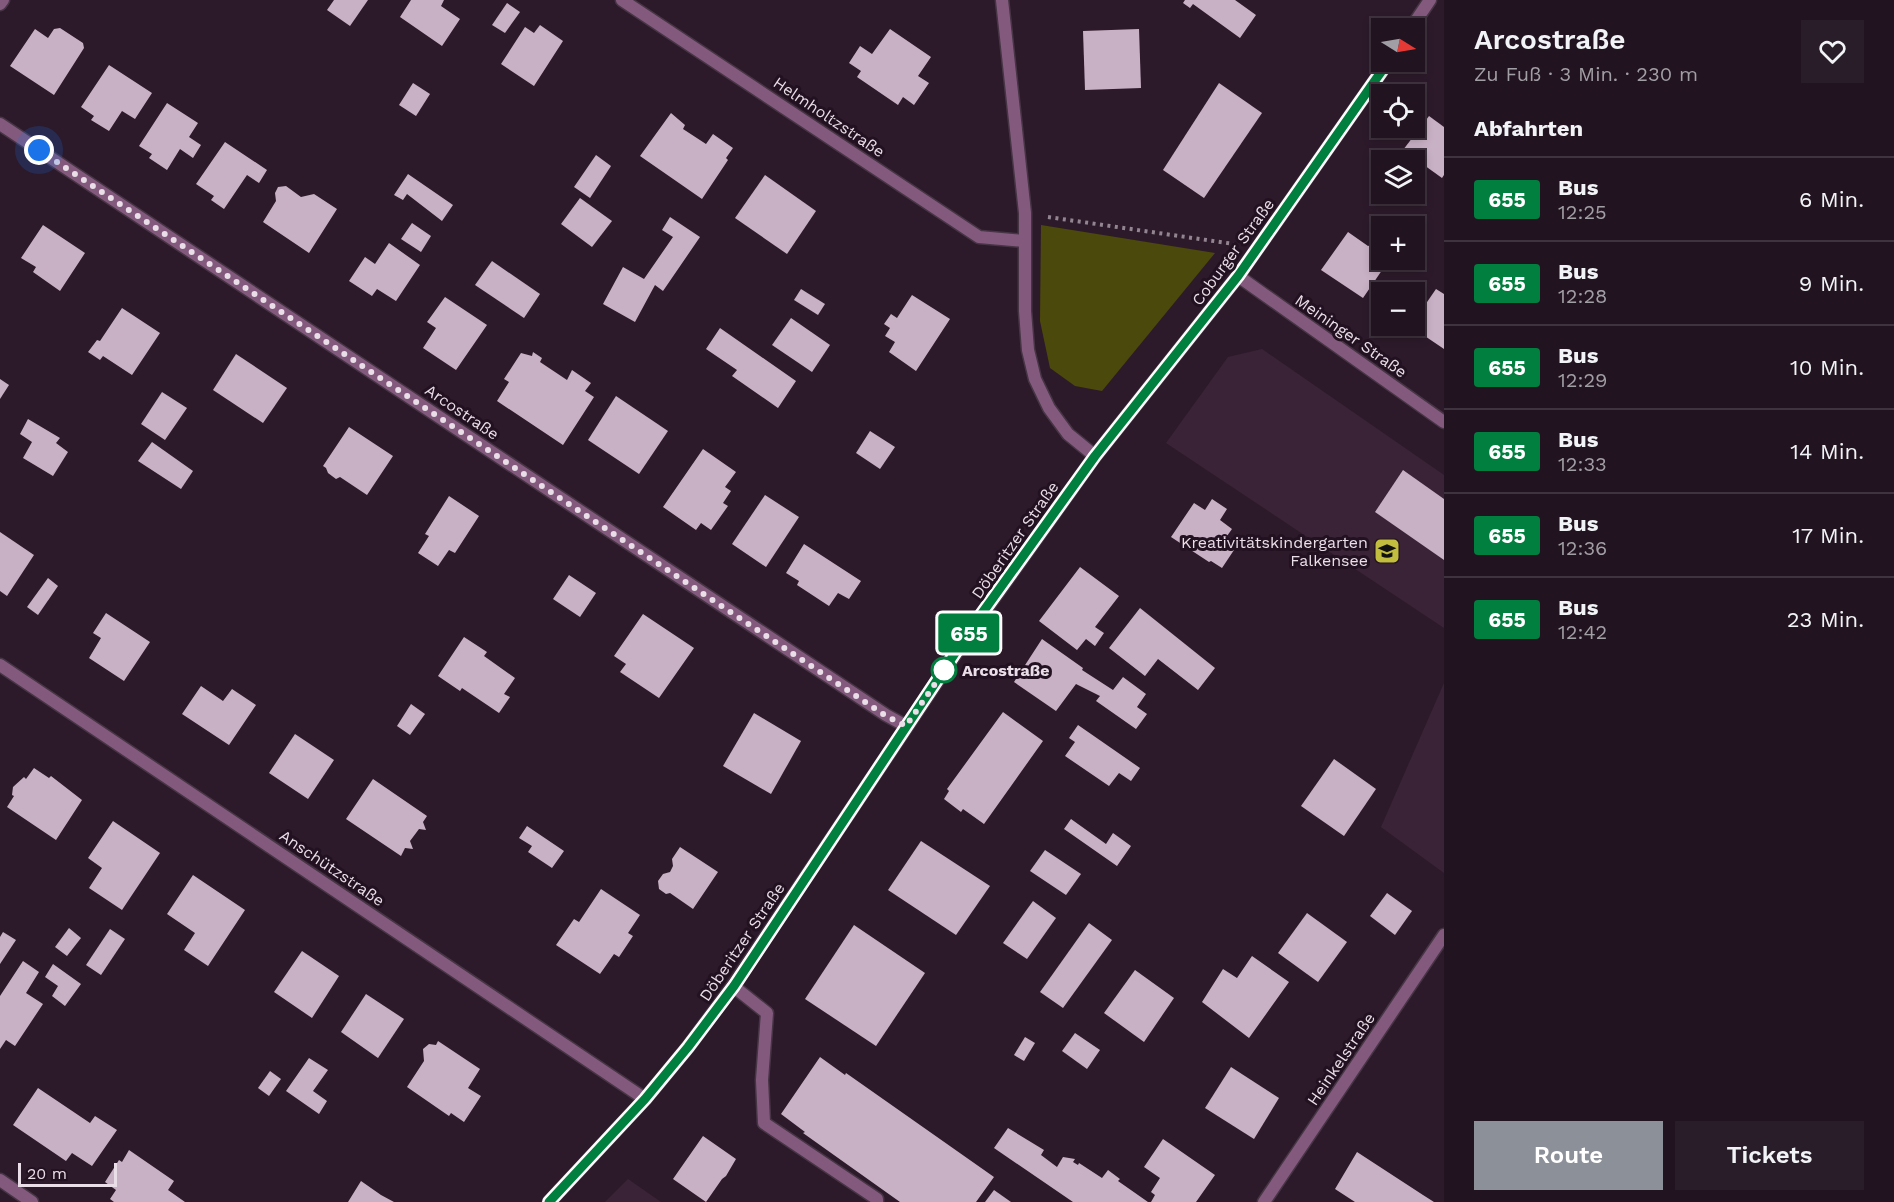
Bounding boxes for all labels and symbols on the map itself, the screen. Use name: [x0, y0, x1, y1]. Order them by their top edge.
north arrow: [1371, 18, 1425, 72]
street label: Helmholtzstraße: [770, 73, 888, 161]
your location: [24, 135, 54, 165]
street label: Coburger Straße: [1188, 195, 1278, 309]
street label: Meininger Straße: [1292, 290, 1410, 382]
street label: Arcostraße: [421, 380, 503, 444]
street label: Döberitzer Straße: [967, 478, 1063, 602]
place label: Kreativitätskindergarten Falkensee: [1181, 533, 1368, 570]
school or university icon: Kreativitätskindergarten Falkensee: [1372, 536, 1402, 566]
line badge: 655: [934, 614, 1004, 652]
marker: Arcostraße: [931, 657, 957, 683]
place label: Arcostraße: [962, 661, 1049, 680]
street label: Anschützstraße: [276, 826, 388, 910]
street label: Döberitzer Straße: [695, 879, 789, 1005]
street label: Heinkelstraße: [1303, 1009, 1379, 1109]
scale bar: [18, 1160, 117, 1188]

